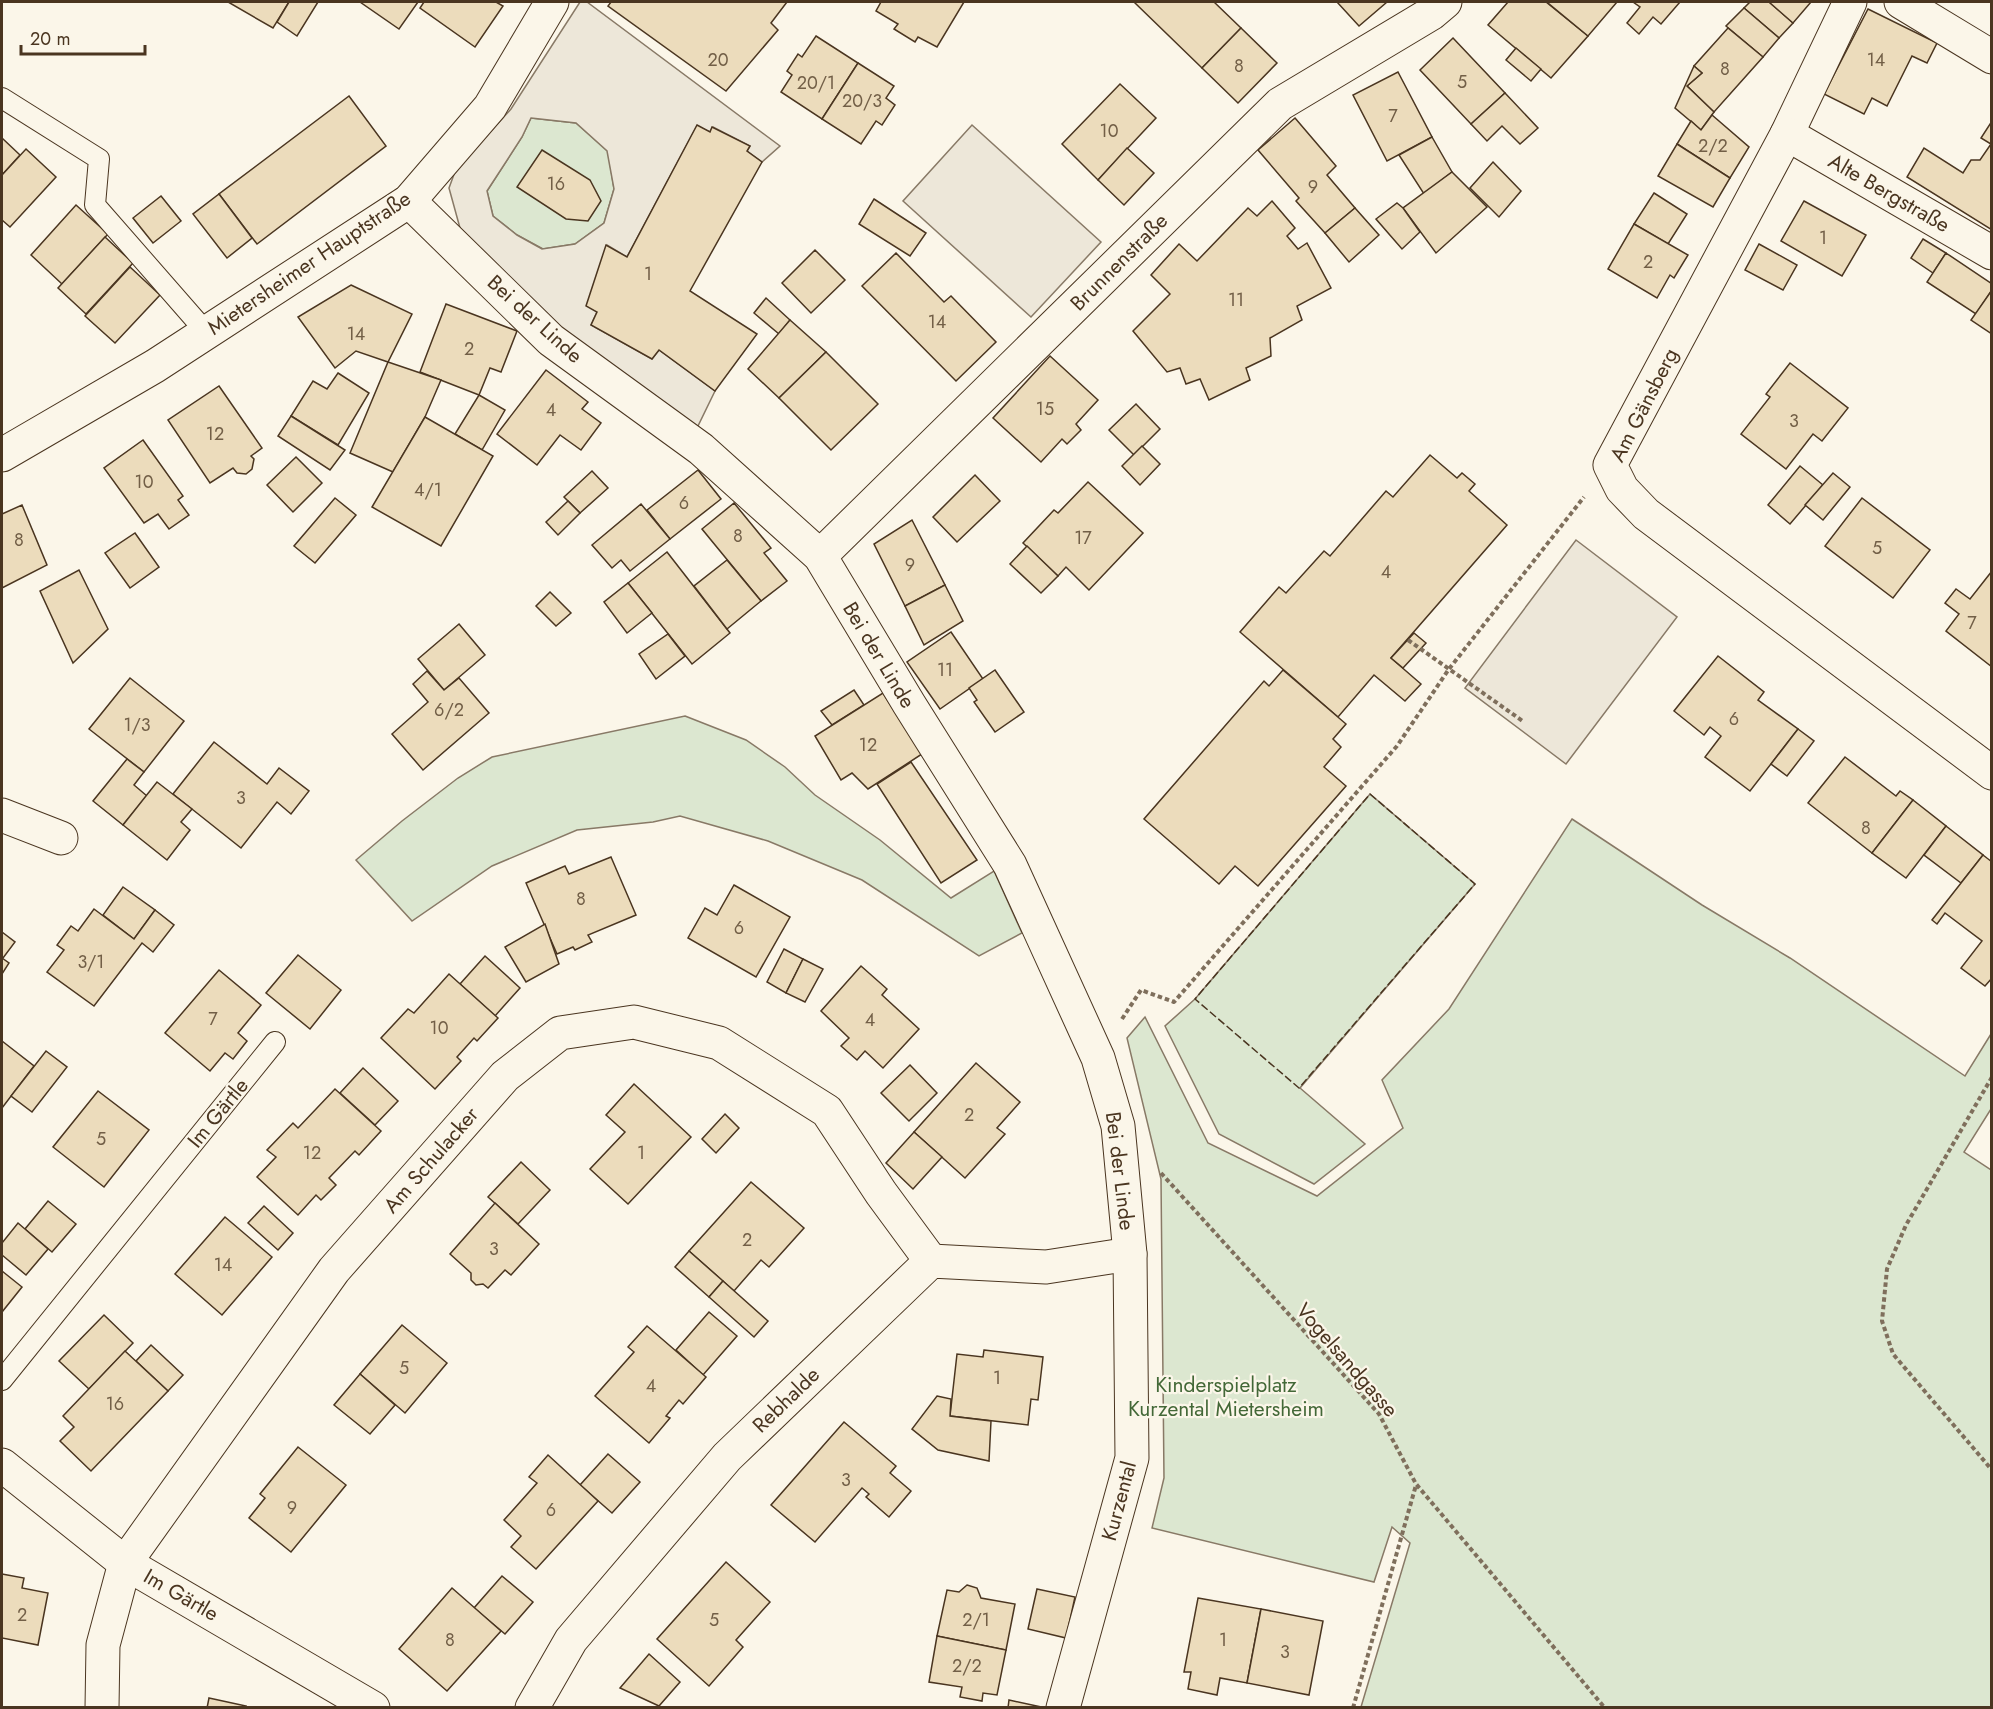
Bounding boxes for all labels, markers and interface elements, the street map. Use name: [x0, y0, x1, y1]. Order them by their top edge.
scale bar: [21, 18, 146, 56]
text: 20 m: [30, 26, 70, 52]
house number: 20: [707, 47, 729, 73]
house number: 14: [1867, 47, 1885, 73]
house number: 8: [1234, 53, 1244, 79]
house number: 8: [1720, 56, 1730, 82]
house number: 5: [1457, 69, 1467, 95]
house number: 20/1: [797, 70, 835, 96]
house number: 20/3: [842, 88, 882, 114]
house number: 7: [1388, 103, 1398, 129]
house number: 10: [1100, 118, 1119, 144]
house number: 2/2: [1698, 133, 1728, 159]
street label: Alte Bergstraße: [1823, 146, 1955, 240]
house number: 16: [547, 171, 565, 197]
house number: 9: [1308, 174, 1318, 200]
street label: Mietersheimer Hauptstraße: [201, 184, 417, 342]
street label: Brunnenstraße: [1063, 206, 1175, 318]
house number: 1: [1819, 225, 1827, 251]
house number: 2: [1643, 249, 1653, 275]
house number: 1: [644, 261, 652, 287]
street label: Bei der Linde: [481, 268, 589, 370]
house number: 11: [1228, 287, 1244, 313]
house number: 14: [928, 309, 946, 335]
house number: 14: [347, 321, 365, 347]
house number: 2: [464, 336, 474, 362]
street label: Am Gänsberg: [1602, 343, 1686, 467]
house number: 15: [1036, 396, 1054, 422]
house number: 4: [546, 397, 556, 423]
house number: 3: [1789, 408, 1799, 434]
house number: 12: [206, 421, 224, 447]
house number: 10: [135, 469, 154, 495]
house number: 4/1: [414, 477, 442, 503]
house number: 6: [679, 490, 689, 516]
house number: 8: [733, 523, 743, 549]
house number: 17: [1074, 525, 1092, 551]
house number: 8: [14, 527, 24, 553]
house number: 5: [1872, 535, 1882, 561]
house number: 9: [905, 552, 915, 578]
house number: 4: [1381, 559, 1391, 585]
street label: Bei der Linde: [835, 596, 923, 714]
house number: 7: [1967, 610, 1977, 636]
house number: 11: [937, 657, 953, 683]
house number: 6/2: [434, 697, 464, 723]
house number: 6: [1729, 706, 1739, 732]
house number: 1/3: [123, 712, 151, 738]
house number: 12: [859, 732, 877, 758]
house number: 3: [236, 785, 246, 811]
house number: 8: [1861, 815, 1871, 841]
house number: 8: [576, 886, 586, 912]
house number: 6: [734, 915, 744, 941]
house number: 3/1: [78, 949, 104, 975]
house number: 7: [208, 1006, 218, 1032]
house number: 4: [865, 1007, 875, 1033]
house number: 10: [430, 1015, 449, 1041]
street label: Im Gärtle: [180, 1071, 256, 1154]
street label: Am Schulacker: [376, 1100, 486, 1220]
house number: 2: [964, 1102, 974, 1128]
street label: Bei der Linde: [1098, 1110, 1142, 1232]
house number: 5: [96, 1126, 106, 1152]
house number: 12: [303, 1140, 321, 1166]
house number: 1: [637, 1140, 645, 1166]
house number: 2: [742, 1227, 752, 1253]
house number: 3: [489, 1236, 499, 1262]
house number: 14: [214, 1252, 232, 1278]
street label: Vogelsandgasse: [1289, 1296, 1405, 1424]
house number: 5: [399, 1355, 409, 1381]
street label: Rebhalde: [746, 1360, 827, 1440]
house number: 1: [993, 1365, 1001, 1391]
park label: Kinderspielplatz Kurzental Mietersheim: [1128, 1370, 1324, 1424]
house number: 4: [646, 1373, 656, 1399]
house number: 16: [106, 1391, 124, 1417]
street label: Kurzental: [1094, 1458, 1144, 1544]
house number: 3: [841, 1467, 851, 1493]
house number: 9: [287, 1495, 297, 1521]
house number: 6: [546, 1497, 556, 1523]
street label: Im Gärtle: [138, 1561, 224, 1629]
house number: 2: [17, 1602, 27, 1628]
house number: 5: [709, 1607, 719, 1633]
house number: 2/1: [962, 1607, 990, 1633]
house number: 8: [445, 1627, 455, 1653]
house number: 1: [1219, 1627, 1227, 1653]
house number: 3: [1280, 1639, 1290, 1665]
house number: 2/2: [952, 1653, 982, 1679]

